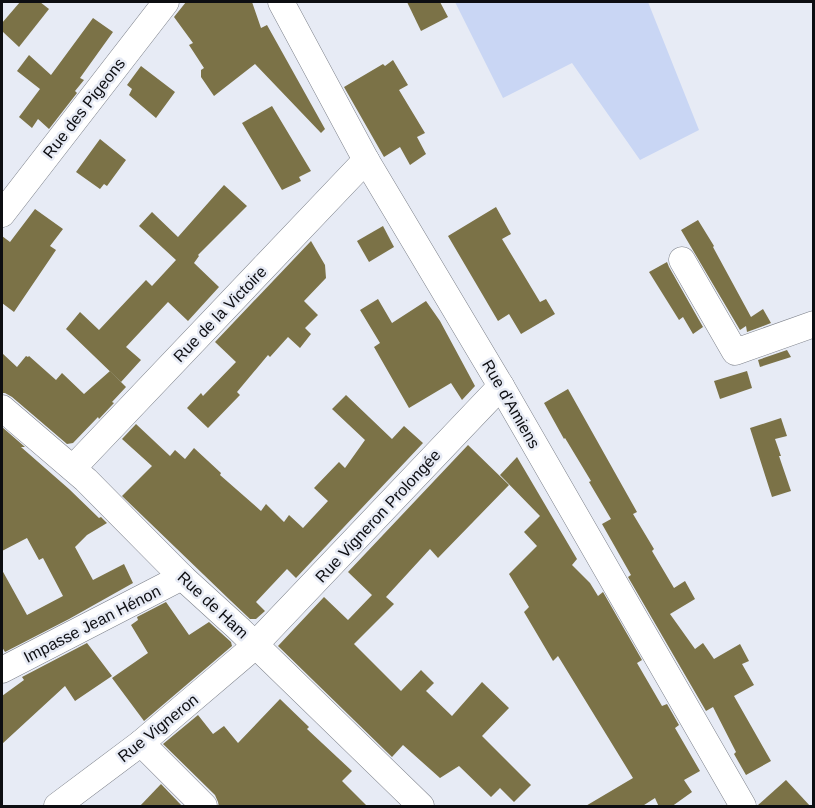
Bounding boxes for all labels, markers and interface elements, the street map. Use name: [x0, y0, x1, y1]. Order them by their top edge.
street label: Rue des Pigeons: [40, 55, 128, 161]
street label: Rue de la Victoire: [170, 263, 270, 365]
street label: Rue d'Amiens: [479, 357, 543, 451]
street label: Rue Vigneron Prolongée: [312, 446, 444, 586]
street label: Rue de Ham: [174, 568, 252, 642]
street label: Impasse Jean Hénon: [21, 582, 163, 666]
street label: Rue Vigneron: [115, 691, 201, 765]

